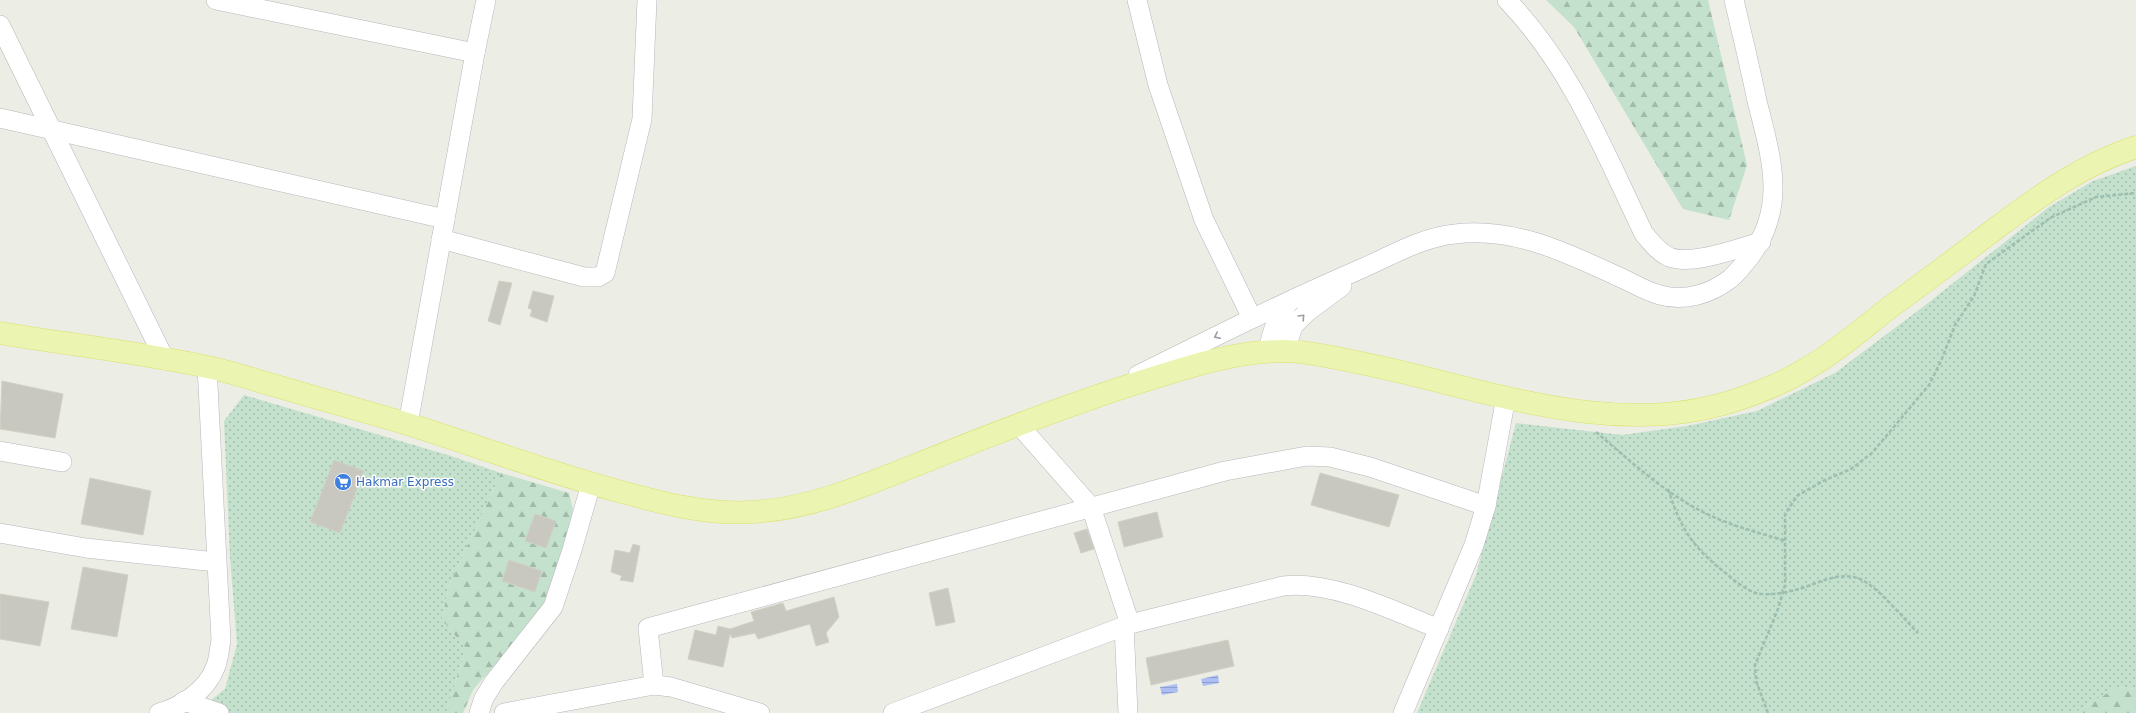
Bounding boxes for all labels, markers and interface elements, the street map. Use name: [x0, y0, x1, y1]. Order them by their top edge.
one-way arrow: [1297, 314, 1304, 322]
one-way arrow: [1214, 331, 1221, 338]
supermarket icon: Hakmar Express: [333, 472, 353, 492]
place label: Hakmar Express: [356, 475, 454, 489]

